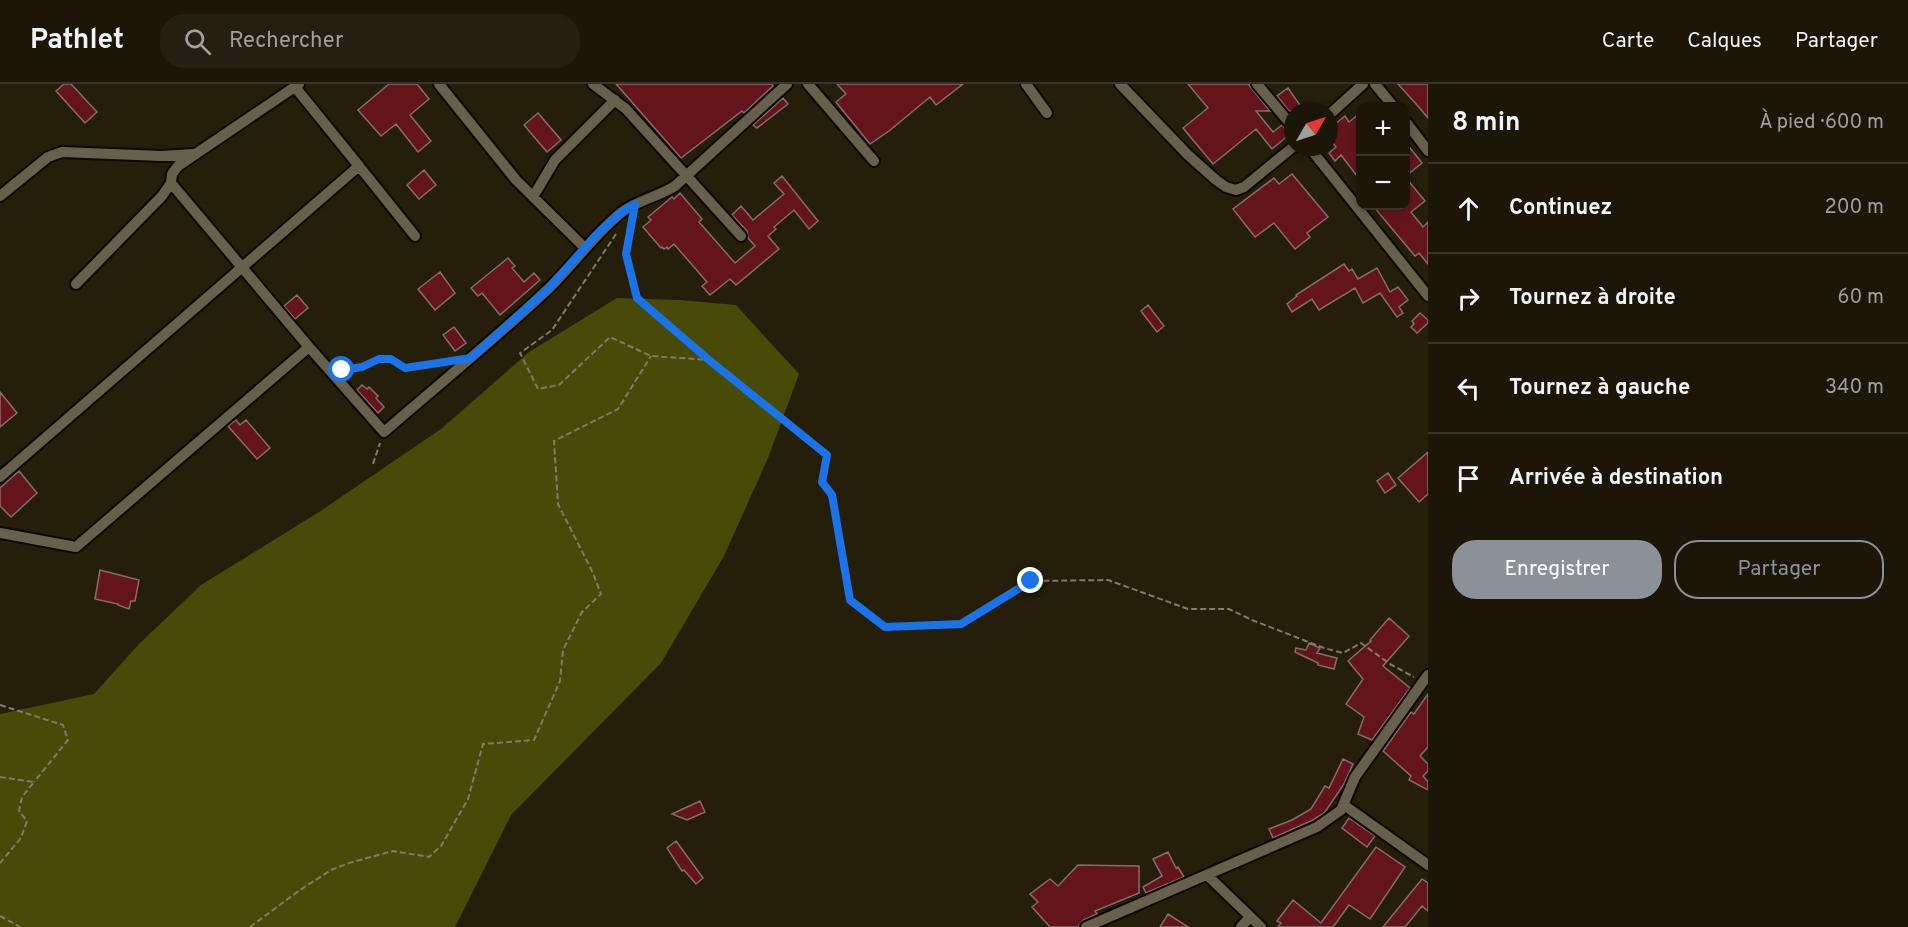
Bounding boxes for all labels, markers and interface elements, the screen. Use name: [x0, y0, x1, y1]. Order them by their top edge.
search box: [160, 14, 580, 68]
text: Pathlet: [30, 23, 124, 59]
icon: search: [181, 25, 214, 58]
text: Rechercher: [229, 28, 343, 55]
text: Carte: [1602, 28, 1654, 55]
text: Calques: [1687, 28, 1762, 55]
text: Partager: [1795, 28, 1878, 55]
north arrow: [1284, 102, 1338, 156]
map controls: [1356, 102, 1410, 210]
button: +: [1356, 102, 1410, 156]
text: 8 min: [1452, 107, 1520, 140]
text: À pied · 600 m: [1759, 110, 1884, 136]
button: −: [1356, 156, 1410, 210]
icon: ahead: [1452, 192, 1485, 225]
text: Continuez: [1509, 195, 1612, 222]
text: 200 m: [1825, 195, 1884, 221]
icon: right: [1452, 282, 1485, 315]
text: Tournez à droite: [1509, 285, 1676, 312]
text: 60 m: [1838, 285, 1884, 311]
route start: [328, 356, 354, 382]
icon: left: [1452, 372, 1485, 405]
text: Tournez à gauche: [1509, 375, 1690, 402]
text: 340 m: [1825, 375, 1884, 401]
icon: arrive: [1452, 462, 1485, 495]
text: Arrivée à destination: [1509, 465, 1723, 492]
button: Enregistrer: [1452, 540, 1662, 599]
button: Partager: [1674, 540, 1884, 599]
route end: [1017, 567, 1043, 593]

